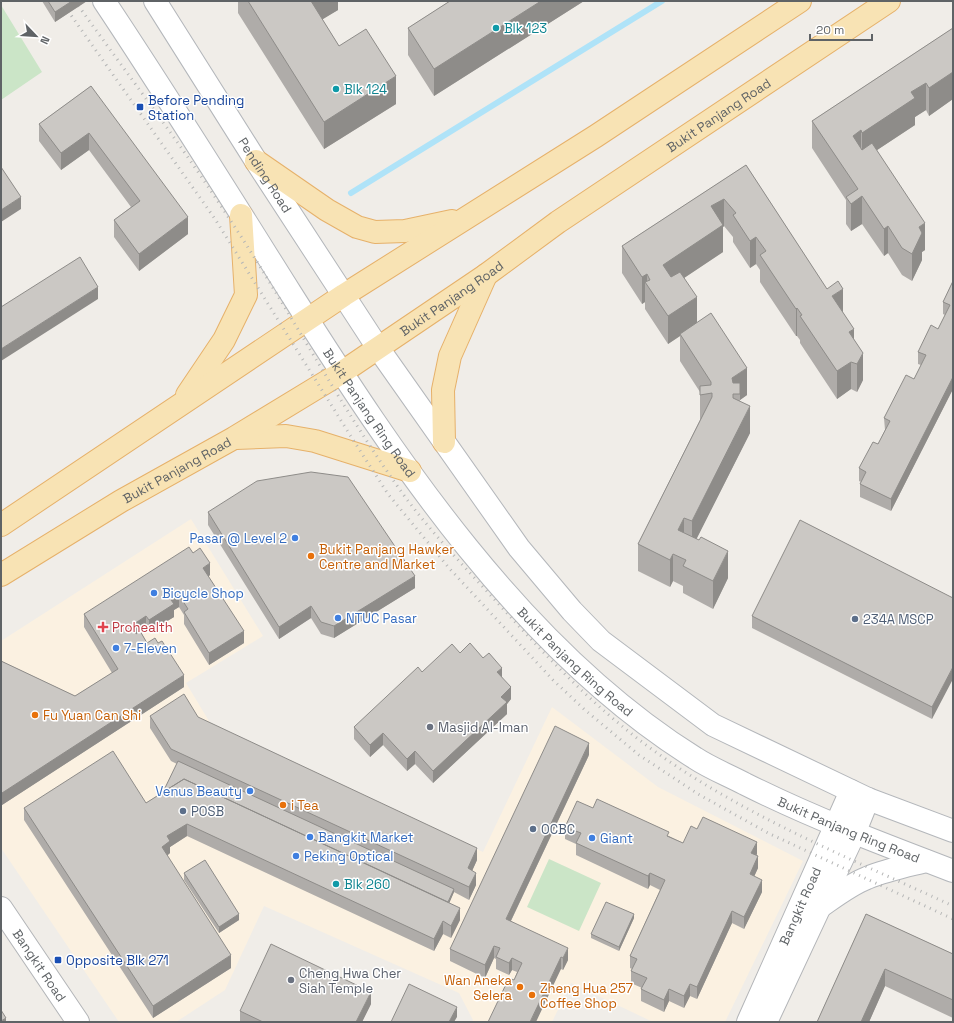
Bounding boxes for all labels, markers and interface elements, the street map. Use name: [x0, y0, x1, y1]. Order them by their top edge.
north arrow: [16, 16, 56, 56]
scale bar: [810, 16, 872, 42]
place label: Blk 123: [504, 20, 547, 37]
text: 20 m: [816, 22, 844, 38]
marker: Blk 123: [491, 23, 501, 33]
text: N: [37, 34, 53, 47]
street label: Bukit Panjang Road: [664, 74, 774, 156]
place label: Blk 124: [344, 81, 387, 98]
marker: Blk 124: [331, 84, 341, 94]
place label: Before Pending Station: [148, 92, 244, 124]
marker: Before Pending Station: [135, 102, 145, 112]
street label: Pending Road: [234, 134, 296, 216]
street label: Bukit Panjang Road: [397, 257, 507, 340]
street label: Bukit Panjang Ring Road: [319, 345, 419, 481]
street label: Bukit Panjang Road: [120, 433, 234, 507]
place label: Pasar @ Level 2: [189, 530, 287, 547]
marker: Pasar @ Level 2: [290, 533, 300, 543]
place label: Bukit Panjang Hawker Centre and Market: [319, 541, 454, 573]
marker: Bukit Panjang Hawker Centre and Market: [306, 551, 316, 561]
place label: Bicycle Shop: [162, 585, 244, 602]
marker: Bicycle Shop: [149, 588, 159, 598]
street label: Bukit Panjang Ring Road: [514, 604, 636, 720]
place label: NTUC Pasar: [346, 610, 417, 627]
place label: 234A MSCP: [863, 611, 934, 628]
marker: NTUC Pasar: [333, 613, 343, 623]
marker: 234A MSCP: [850, 614, 860, 624]
place label: Prohealth: [112, 619, 173, 636]
marker: Prohealth: [97, 621, 109, 633]
place label: 7-Eleven: [124, 640, 177, 657]
marker: 7-Eleven: [111, 643, 121, 653]
place label: Fu Yuan Can Shi: [43, 707, 141, 724]
marker: Fu Yuan Can Shi: [30, 710, 40, 720]
place label: Masjid Al-Iman: [438, 719, 529, 736]
marker: Masjid Al-Iman: [425, 722, 435, 732]
place label: Venus Beauty: [155, 783, 242, 800]
marker: Venus Beauty: [245, 786, 255, 796]
street label: Bukit Panjang Ring Road: [775, 793, 922, 867]
place label: i Tea: [291, 797, 319, 814]
marker: i Tea: [278, 800, 288, 810]
place label: POSB: [191, 803, 224, 820]
marker: POSB: [178, 806, 188, 816]
place label: OCBC: [541, 821, 575, 838]
marker: OCBC: [528, 824, 538, 834]
place label: Bangkit Market: [318, 829, 414, 846]
place label: Giant: [600, 830, 633, 847]
marker: Bangkit Market: [305, 832, 315, 842]
marker: Giant: [587, 833, 597, 843]
place label: Peking Optical: [304, 848, 394, 865]
marker: Peking Optical: [291, 851, 301, 861]
street label: Bangkit Road: [775, 864, 825, 948]
place label: Blk 260: [344, 876, 390, 893]
marker: Blk 260: [331, 879, 341, 889]
street label: Bangkit Road: [9, 926, 70, 1005]
place label: Opposite Blk 271: [66, 952, 169, 969]
marker: Opposite Blk 271: [53, 955, 63, 965]
place label: Cheng Hwa Cher Siah Temple: [299, 965, 401, 997]
place label: Wan Aneka Selera: [444, 972, 513, 1004]
marker: Cheng Hwa Cher Siah Temple: [286, 975, 296, 985]
place label: Zheng Hua 257 Coffee Shop: [540, 980, 633, 1012]
marker: Wan Aneka Selera: [515, 982, 525, 992]
marker: Zheng Hua 257 Coffee Shop: [527, 990, 537, 1000]

